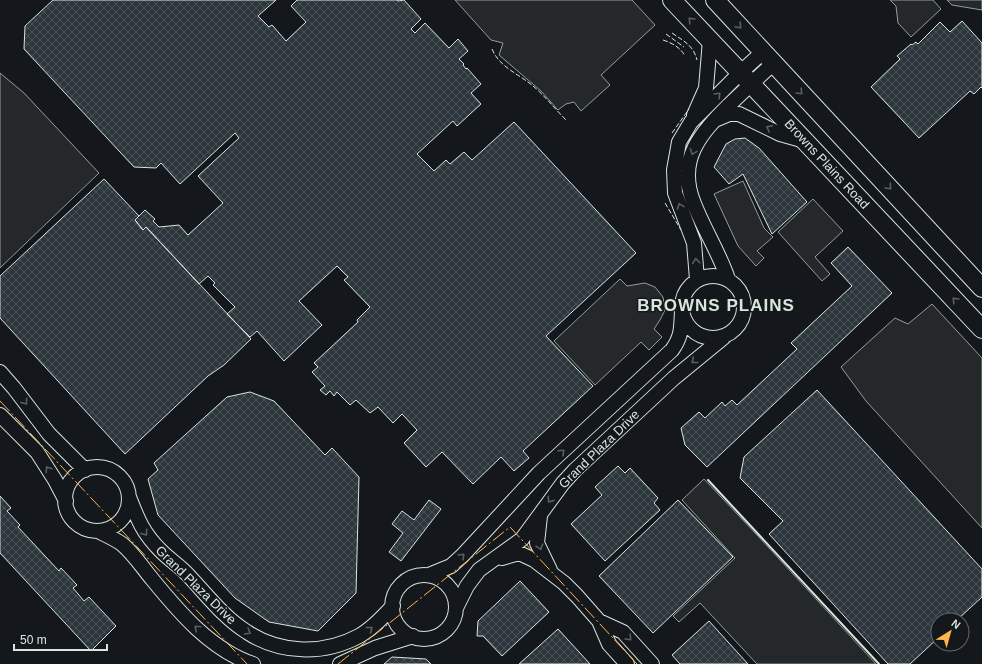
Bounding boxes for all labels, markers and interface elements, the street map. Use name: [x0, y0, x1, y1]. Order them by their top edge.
one-way arrow: [688, 17, 696, 25]
one-way arrow: [734, 21, 742, 29]
one-way arrow: [795, 87, 803, 95]
one-way arrow: [713, 92, 721, 100]
street label: Browns Plains Road: [782, 116, 872, 212]
one-way arrow: [766, 125, 774, 133]
one-way arrow: [690, 149, 698, 156]
one-way arrow: [884, 183, 891, 190]
one-way arrow: [676, 203, 684, 210]
one-way arrow: [692, 258, 701, 264]
district label: BROWNS PLAINS: [637, 296, 795, 315]
one-way arrow: [952, 297, 960, 305]
one-way arrow: [691, 357, 698, 364]
one-way arrow: [20, 398, 27, 405]
street label: Grand Plaza Drive: [556, 407, 642, 491]
one-way arrow: [557, 450, 565, 457]
one-way arrow: [45, 466, 53, 473]
one-way arrow: [547, 496, 555, 503]
one-way arrow: [140, 528, 147, 535]
street label: Grand Plaza Drive: [153, 543, 239, 627]
one-way arrow: [535, 543, 544, 550]
one-way arrow: [457, 553, 465, 561]
north arrow: [930, 612, 970, 652]
text: N: [949, 617, 963, 631]
one-way arrow: [194, 625, 202, 633]
scale bar: [14, 626, 107, 652]
one-way arrow: [365, 626, 372, 633]
one-way arrow: [244, 628, 251, 635]
text: 50 m: [20, 633, 47, 647]
one-way arrow: [624, 633, 631, 641]

